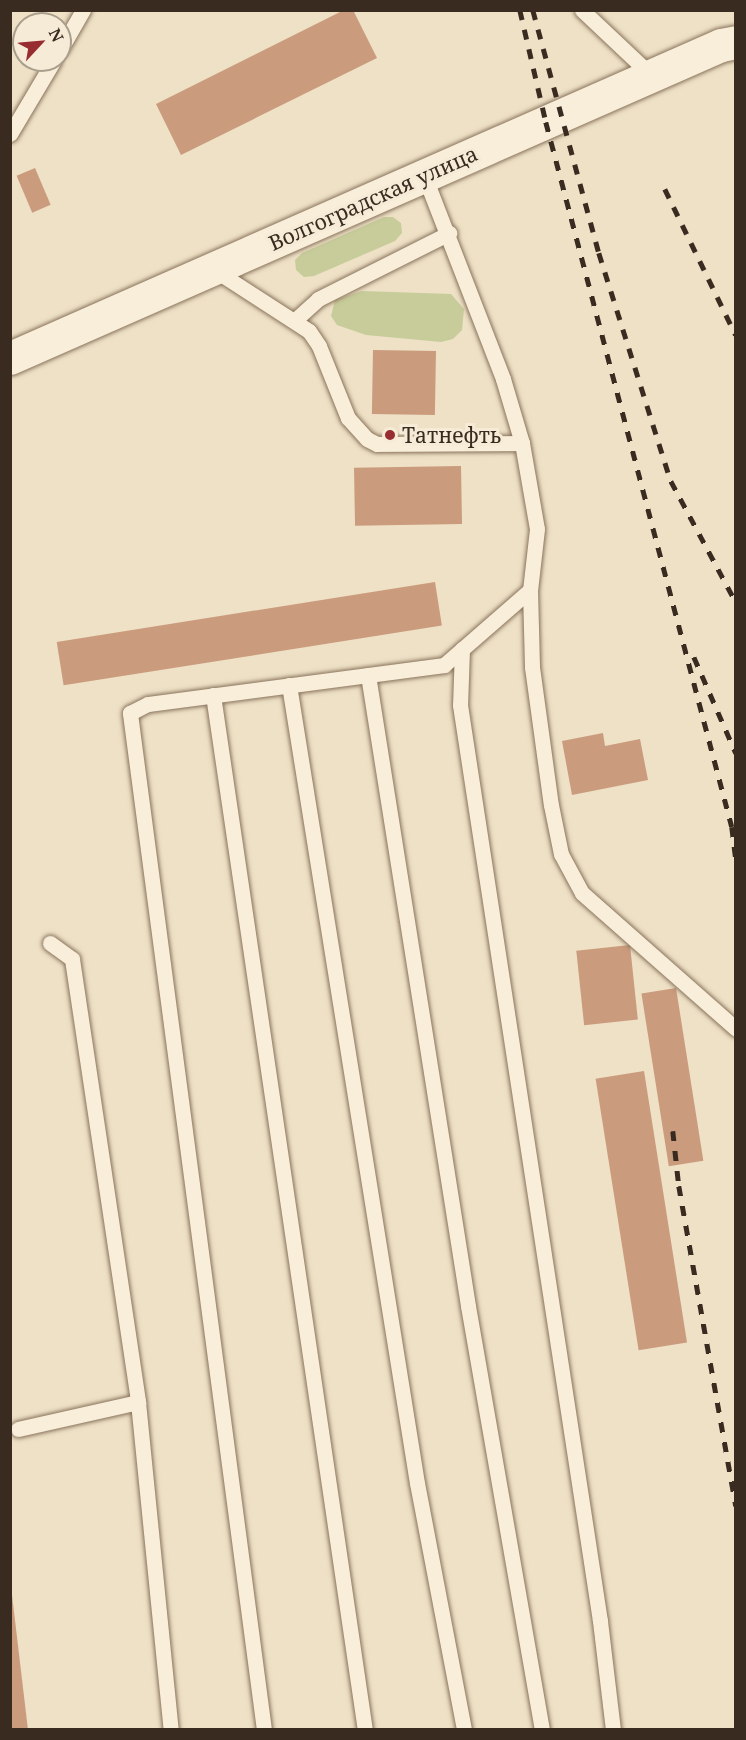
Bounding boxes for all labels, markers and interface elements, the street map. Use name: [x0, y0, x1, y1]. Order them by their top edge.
north arrow: [12, 12, 72, 72]
text: N: [44, 24, 69, 45]
street label: Волгоградская улица: [265, 140, 481, 256]
place label: Татнефть: [402, 422, 501, 448]
marker: Татнефть: [383, 428, 397, 442]

